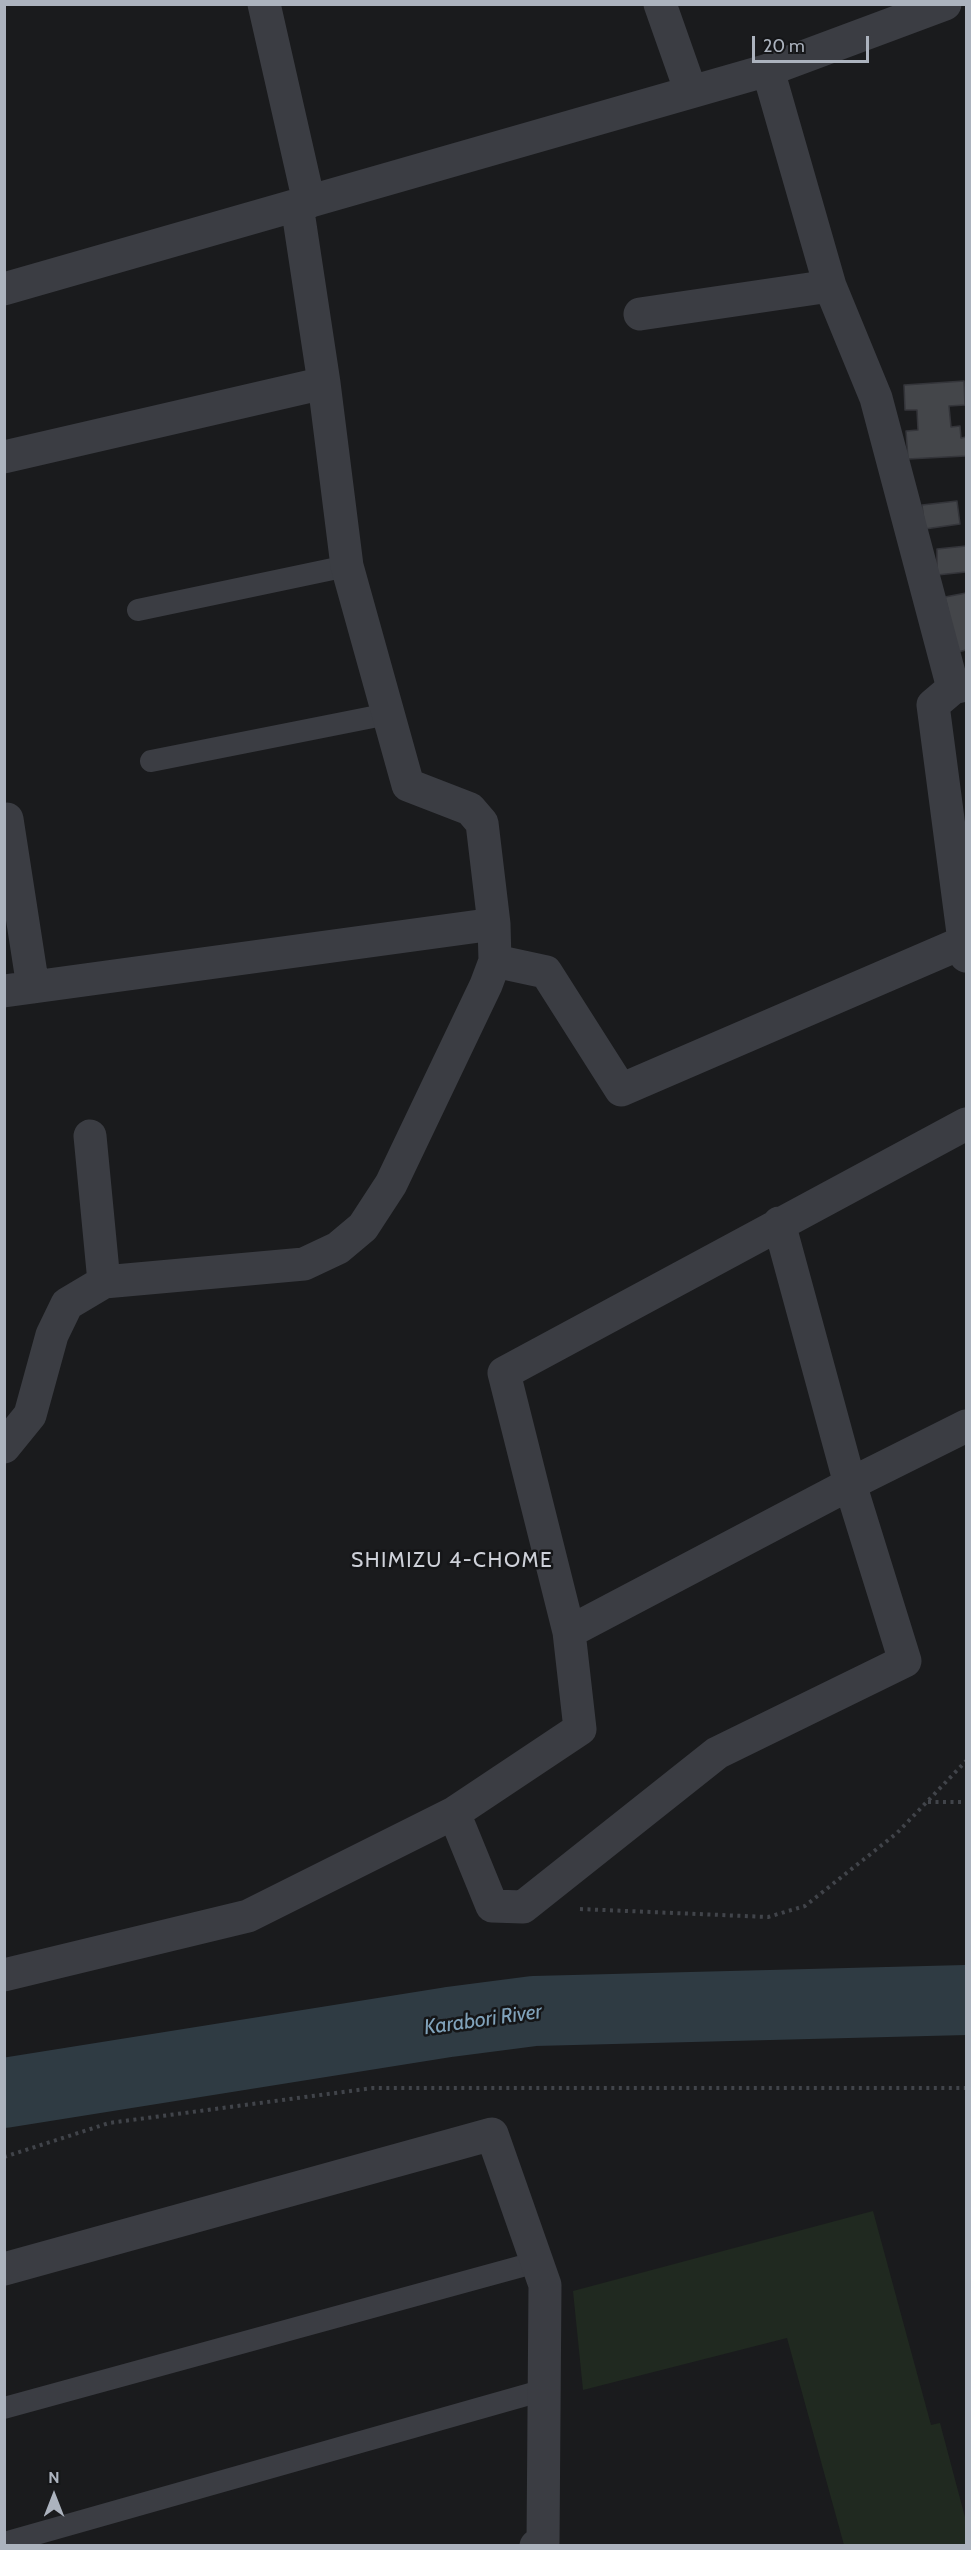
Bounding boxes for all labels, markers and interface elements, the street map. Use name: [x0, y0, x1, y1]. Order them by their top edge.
scale bar: [755, 24, 872, 62]
text: 20 m: [763, 35, 805, 57]
district label: SHIMIZU 4-CHOME: [351, 1548, 553, 1574]
water label: Karabori River: [422, 1999, 544, 2041]
north arrow: [24, 2466, 84, 2526]
text: N: [48, 2468, 60, 2487]

